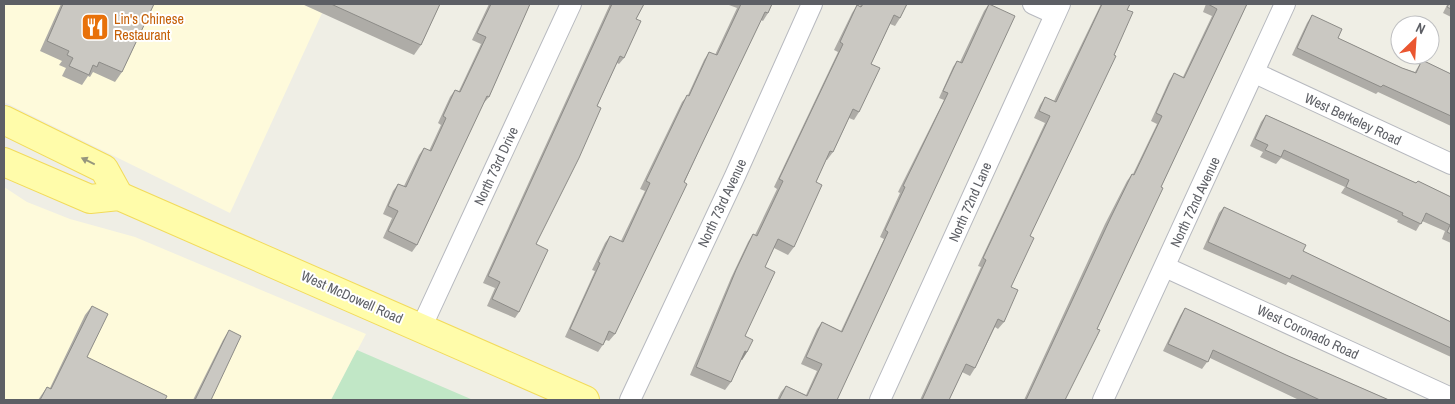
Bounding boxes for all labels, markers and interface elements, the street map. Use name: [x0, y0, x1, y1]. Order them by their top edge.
place label: Lin's Chinese Restaurant: [114, 10, 184, 44]
restaurant icon: Lin's Chinese Restaurant: [80, 12, 110, 42]
north arrow: [1390, 15, 1440, 65]
text: N: [1413, 18, 1428, 38]
street label: West Berkeley Road: [1302, 89, 1404, 149]
street label: North 73rd Drive: [470, 124, 522, 208]
street label: North 72nd Avenue: [1166, 154, 1224, 250]
street label: North 73rd Avenue: [694, 156, 750, 250]
one-way arrow: [81, 157, 95, 165]
street label: North 72nd Lane: [944, 159, 996, 245]
street label: West McDowell Road: [298, 267, 406, 327]
street label: West Coronado Road: [1254, 301, 1362, 363]

